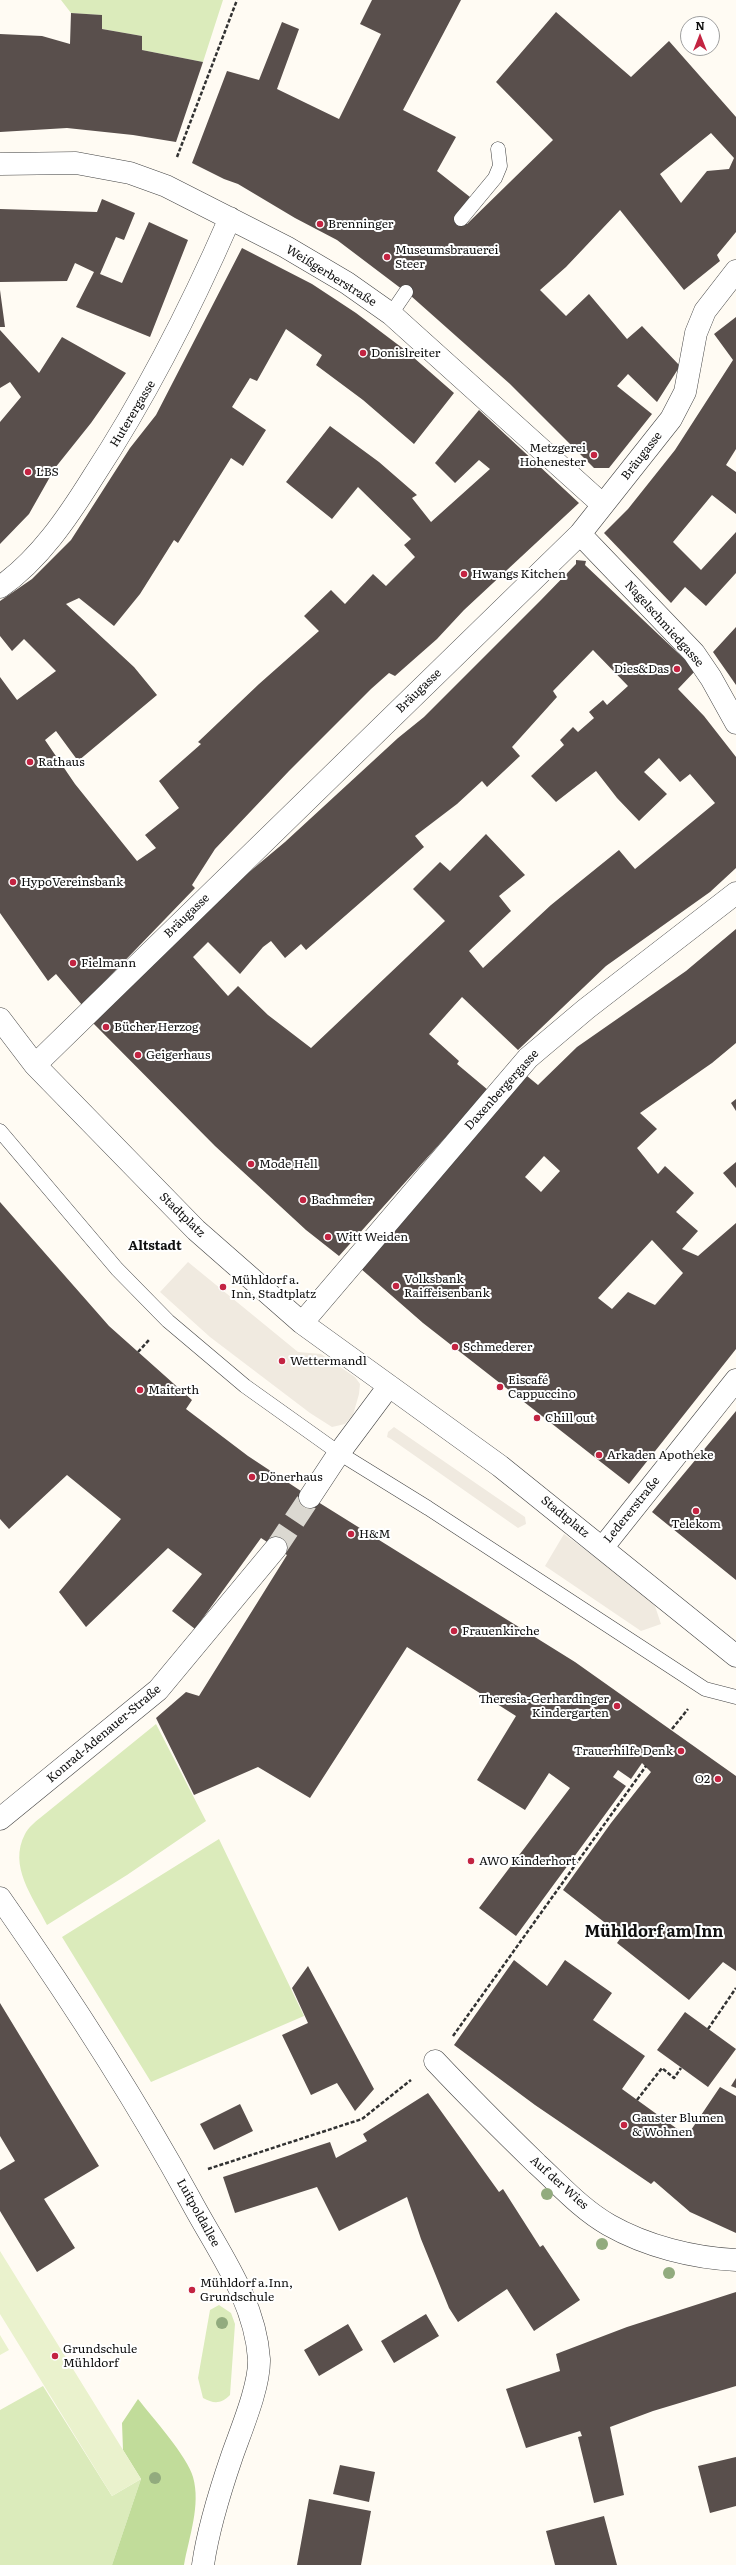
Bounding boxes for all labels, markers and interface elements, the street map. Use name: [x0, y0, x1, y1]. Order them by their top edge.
north arrow: [680, 16, 720, 56]
text: N: [695, 17, 705, 33]
place label: Brenninger: [328, 217, 394, 231]
marker: Brenninger: [315, 219, 325, 229]
street label: Weißgerberstraße: [283, 242, 379, 310]
place label: Museumsbrauerei Steer: [395, 243, 498, 271]
marker: Museumsbrauerei Steer: [382, 252, 392, 262]
place label: Donislreiter: [371, 346, 440, 360]
marker: Donislreiter: [358, 348, 368, 358]
street label: Huterergasse: [107, 378, 159, 450]
street label: Bräugasse: [619, 429, 665, 483]
place label: Metzgerei Hohenester: [519, 441, 586, 469]
marker: Metzgerei Hohenester: [589, 450, 599, 460]
place label: LBS: [36, 465, 59, 479]
marker: LBS: [23, 467, 33, 477]
place label: Hwangs Kitchen: [472, 567, 566, 581]
marker: Hwangs Kitchen: [459, 569, 469, 579]
street label: Nagelschmiedgasse: [622, 578, 706, 670]
place label: Dies&Das: [614, 662, 669, 676]
marker: Dies&Das: [672, 664, 682, 674]
street label: Bräugasse: [393, 666, 445, 716]
place label: Rathaus: [38, 755, 85, 769]
marker: Rathaus: [25, 757, 35, 767]
place label: HypoVereinsbank: [21, 875, 123, 889]
marker: HypoVereinsbank: [8, 877, 18, 887]
street label: Bräugasse: [161, 891, 213, 941]
place label: Fielmann: [81, 956, 136, 970]
marker: Fielmann: [68, 958, 78, 968]
place label: Bücher Herzog: [114, 1020, 199, 1034]
marker: Bücher Herzog: [101, 1022, 111, 1032]
street label: Daxenbergergasse: [462, 1047, 542, 1133]
place label: Geigerhaus: [146, 1048, 210, 1062]
marker: Geigerhaus: [133, 1050, 143, 1060]
place label: Mode Hell: [259, 1157, 318, 1171]
marker: Mode Hell: [246, 1159, 256, 1169]
street label: Stadtplatz: [156, 1190, 208, 1240]
place label: Bachmeier: [311, 1193, 373, 1207]
marker: Bachmeier: [298, 1195, 308, 1205]
place label: Witt Weiden: [336, 1230, 408, 1244]
marker: Witt Weiden: [323, 1232, 333, 1242]
district label: Altstadt: [128, 1238, 182, 1254]
place label: Volksbank Raiffeisenbank: [404, 1272, 490, 1300]
place label: Mühldorf a. Inn, Stadtplatz: [231, 1273, 316, 1301]
marker: Volksbank Raiffeisenbank: [391, 1281, 401, 1291]
marker: Mühldorf a. Inn, Stadtplatz: [218, 1282, 228, 1292]
place label: Schmederer: [463, 1340, 532, 1354]
marker: Schmederer: [450, 1342, 460, 1352]
place label: Wettermandl: [290, 1354, 367, 1368]
marker: Wettermandl: [277, 1356, 287, 1366]
place label: Eiscafé Cappuccino: [508, 1373, 576, 1401]
marker: Eiscafé Cappuccino: [495, 1382, 505, 1392]
place label: Maiterth: [148, 1383, 199, 1397]
marker: Maiterth: [135, 1385, 145, 1395]
place label: Chill out: [545, 1411, 595, 1425]
marker: Chill out: [532, 1413, 542, 1423]
place label: Arkaden Apotheke: [607, 1448, 713, 1462]
marker: Arkaden Apotheke: [594, 1450, 604, 1460]
place label: Dönerhaus: [260, 1470, 323, 1484]
marker: Dönerhaus: [247, 1472, 257, 1482]
street label: Ledererstraße: [601, 1474, 663, 1546]
street label: Stadtplatz: [538, 1493, 592, 1541]
marker: Telekom: [691, 1506, 701, 1516]
place label: Telekom: [671, 1517, 721, 1531]
place label: H&M: [359, 1527, 391, 1541]
marker: H&M: [346, 1529, 356, 1539]
place label: Frauenkirche: [462, 1624, 540, 1638]
marker: Frauenkirche: [449, 1626, 459, 1636]
street label: Konrad-Adenauer-Straße: [44, 1682, 164, 1786]
place label: Theresia-Gerhardinger Kindergarten: [478, 1692, 609, 1720]
marker: Theresia-Gerhardinger Kindergarten: [612, 1701, 622, 1711]
place label: Trauerhilfe Denk: [574, 1744, 673, 1758]
marker: Trauerhilfe Denk: [676, 1746, 686, 1756]
place label: O2: [695, 1772, 710, 1786]
marker: O2: [713, 1774, 723, 1784]
place label: AWO Kinderhort: [479, 1854, 576, 1868]
marker: AWO Kinderhort: [466, 1856, 476, 1866]
district label: Mühldorf am Inn: [585, 1922, 723, 1942]
place label: Gauster Blumen & Wohnen: [632, 2111, 724, 2139]
marker: Gauster Blumen & Wohnen: [619, 2120, 629, 2130]
street label: Auf der Wies: [527, 2153, 591, 2213]
street label: Luitpoldallee: [173, 2176, 223, 2250]
place label: Mühldorf a.Inn, Grundschule: [200, 2276, 293, 2304]
marker: Mühldorf a.Inn, Grundschule: [187, 2285, 197, 2295]
place label: Grundschule Mühldorf: [63, 2342, 137, 2370]
marker: Grundschule Mühldorf: [50, 2351, 60, 2361]

